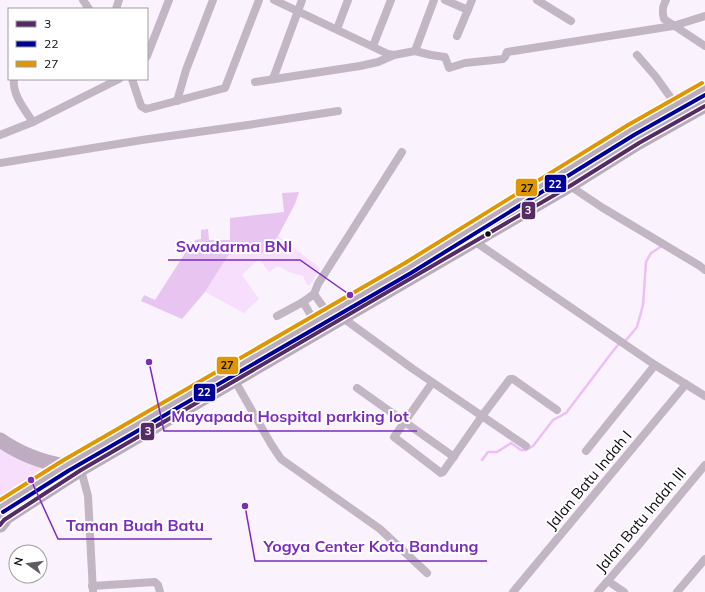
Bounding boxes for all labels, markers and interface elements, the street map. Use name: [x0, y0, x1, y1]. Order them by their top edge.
legend: [8, 8, 148, 80]
text: 3: [44, 16, 51, 31]
text: 22: [44, 36, 58, 51]
text: 27: [44, 56, 58, 71]
line badge: 22: [544, 174, 567, 193]
text: 22: [548, 177, 562, 191]
line badge: 27: [515, 178, 538, 197]
text: 27: [520, 181, 534, 195]
line badge: 3: [521, 201, 536, 220]
text: 3: [525, 203, 532, 217]
unlabelled marker: [483, 229, 493, 239]
callout: Swadarma BNI: [168, 232, 300, 260]
text: Swadarma BNI: [176, 236, 292, 256]
line badge: 27: [216, 356, 239, 375]
text: 27: [220, 358, 234, 372]
line badge: 22: [193, 383, 216, 402]
text: 22: [197, 385, 211, 399]
callout: Mayapada Hospital parking lot: [164, 403, 417, 431]
text: Mayapada Hospital parking lot: [171, 406, 409, 426]
line badge: 3: [140, 422, 155, 441]
text: 3: [145, 424, 152, 438]
street label: Jalan Batu Indah I: [542, 426, 636, 533]
street label: Jalan Batu Indah III: [591, 463, 690, 576]
callout: Taman Buah Batu: [58, 511, 212, 539]
text: Taman Buah Batu: [66, 515, 204, 535]
callout: Yogya Center Kota Bandung: [255, 533, 487, 561]
text: Yogya Center Kota Bandung: [262, 536, 479, 556]
north arrow: [8, 544, 48, 584]
text: N: [10, 556, 26, 567]

